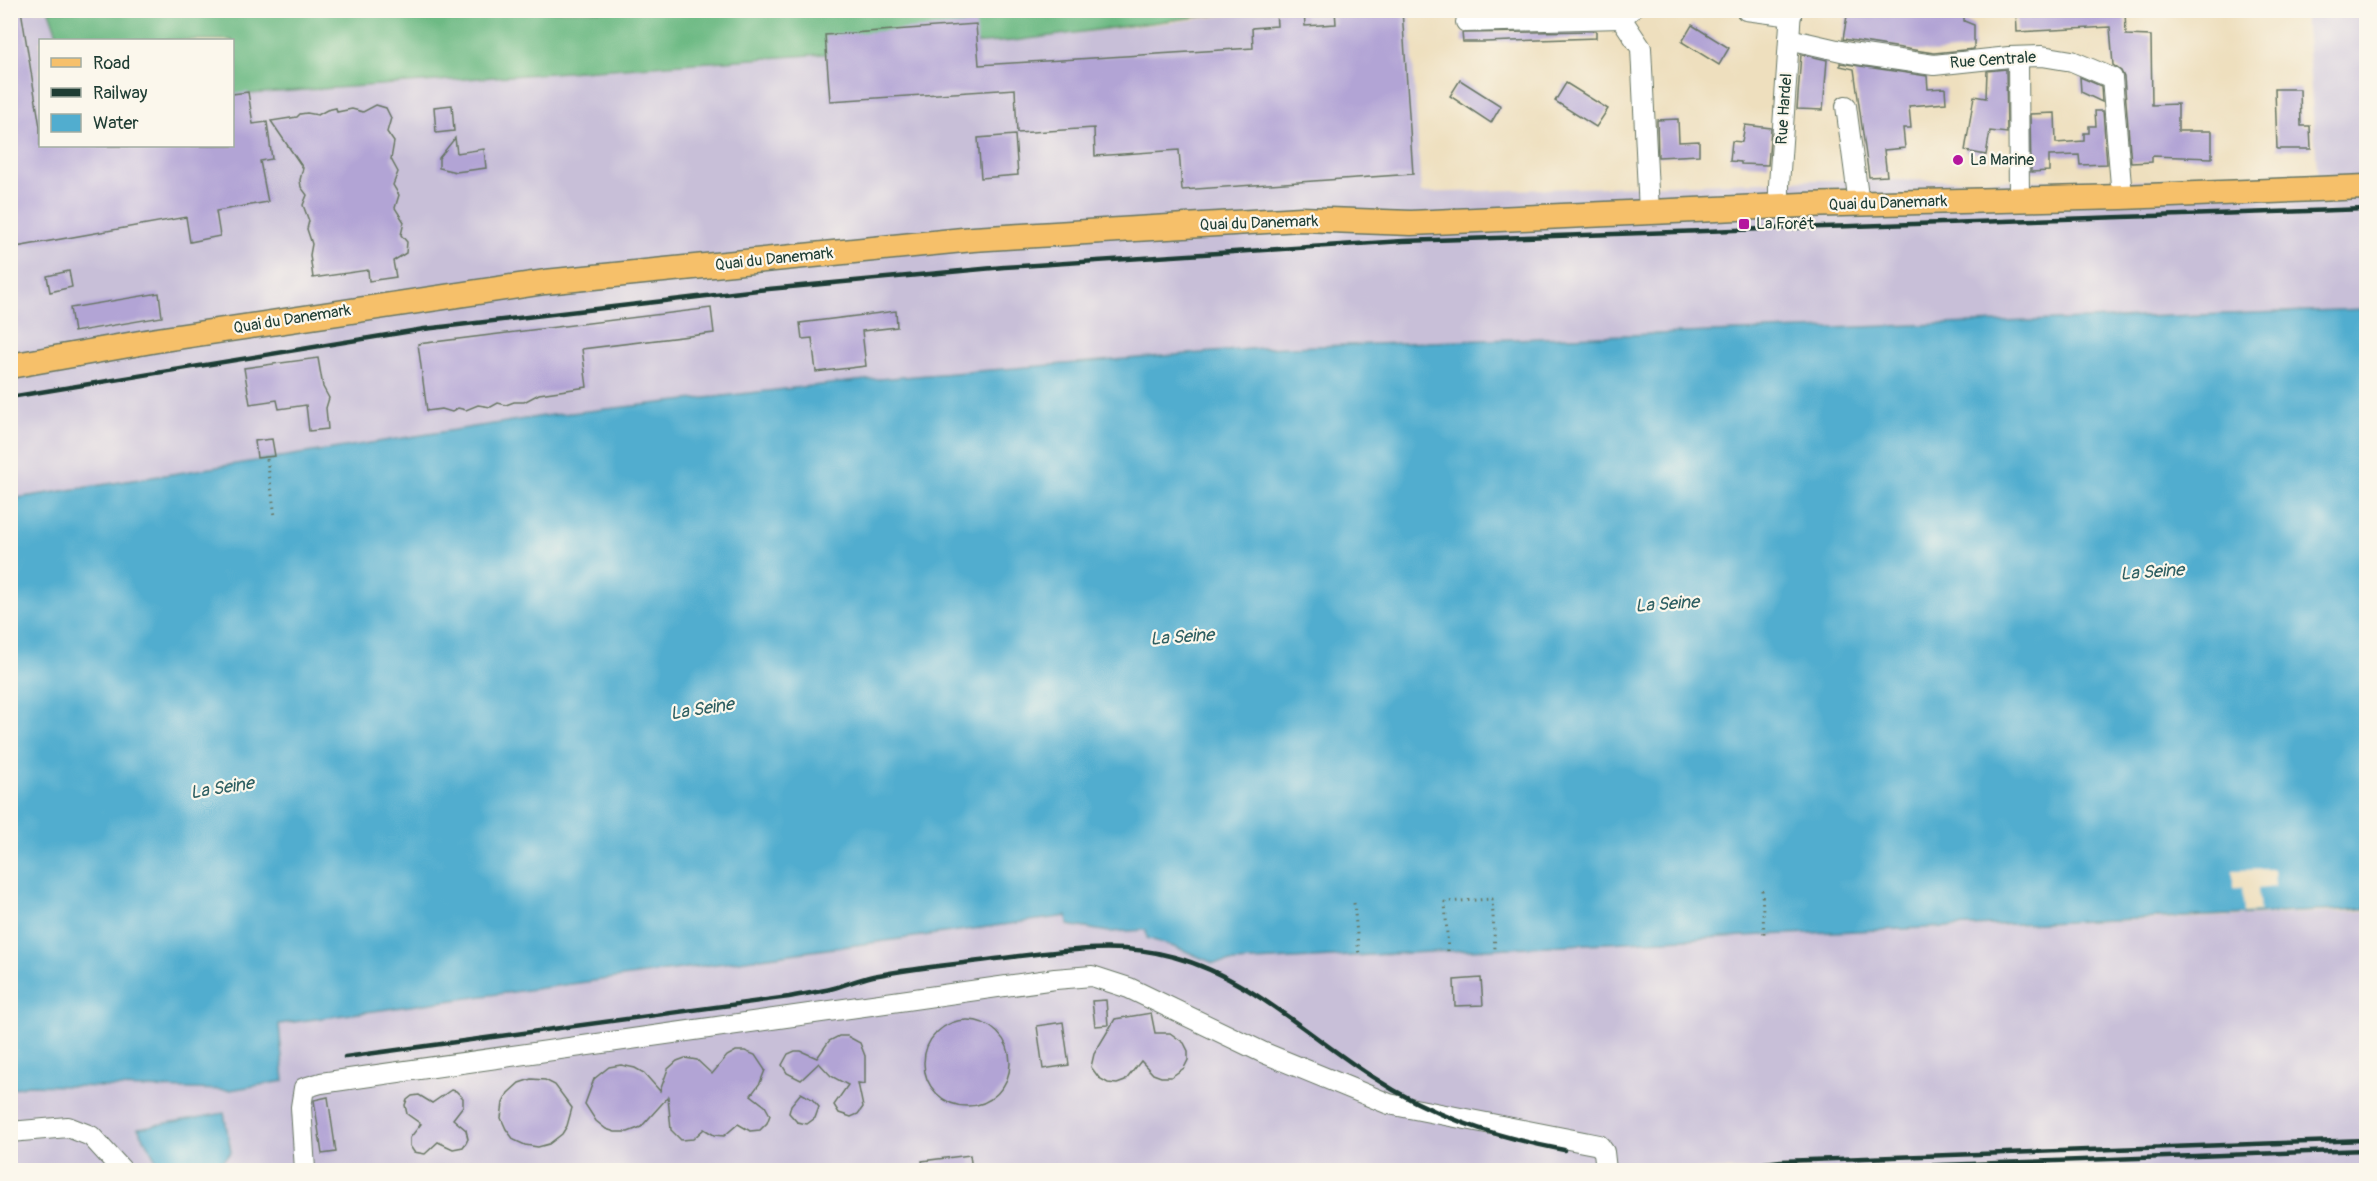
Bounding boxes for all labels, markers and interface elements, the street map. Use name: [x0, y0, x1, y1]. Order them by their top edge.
legend: [39, 39, 234, 147]
street label: Rue Centrale: [1949, 47, 2037, 73]
text: Road: [93, 52, 130, 75]
street label: Rue Hardel: [1772, 73, 1796, 145]
text: Railway: [93, 82, 148, 105]
text: Water: [93, 112, 139, 135]
place label: La Marine: [1970, 150, 2034, 170]
marker: La Marine: [1951, 153, 1965, 167]
street label: Quai du Danemark: [1828, 191, 1948, 215]
street label: Quai du Danemark: [1199, 211, 1319, 235]
place label: La Forêt: [1756, 214, 1815, 234]
marker: La Forêt: [1737, 217, 1751, 231]
street label: Quai du Danemark: [714, 243, 834, 275]
street label: Quai du Danemark: [232, 300, 353, 338]
water label: La Seine: [2119, 558, 2187, 586]
water label: La Seine: [1634, 590, 1702, 618]
water label: La Seine: [1149, 623, 1217, 651]
water label: La Seine: [669, 692, 737, 725]
water label: La Seine: [189, 771, 257, 804]

